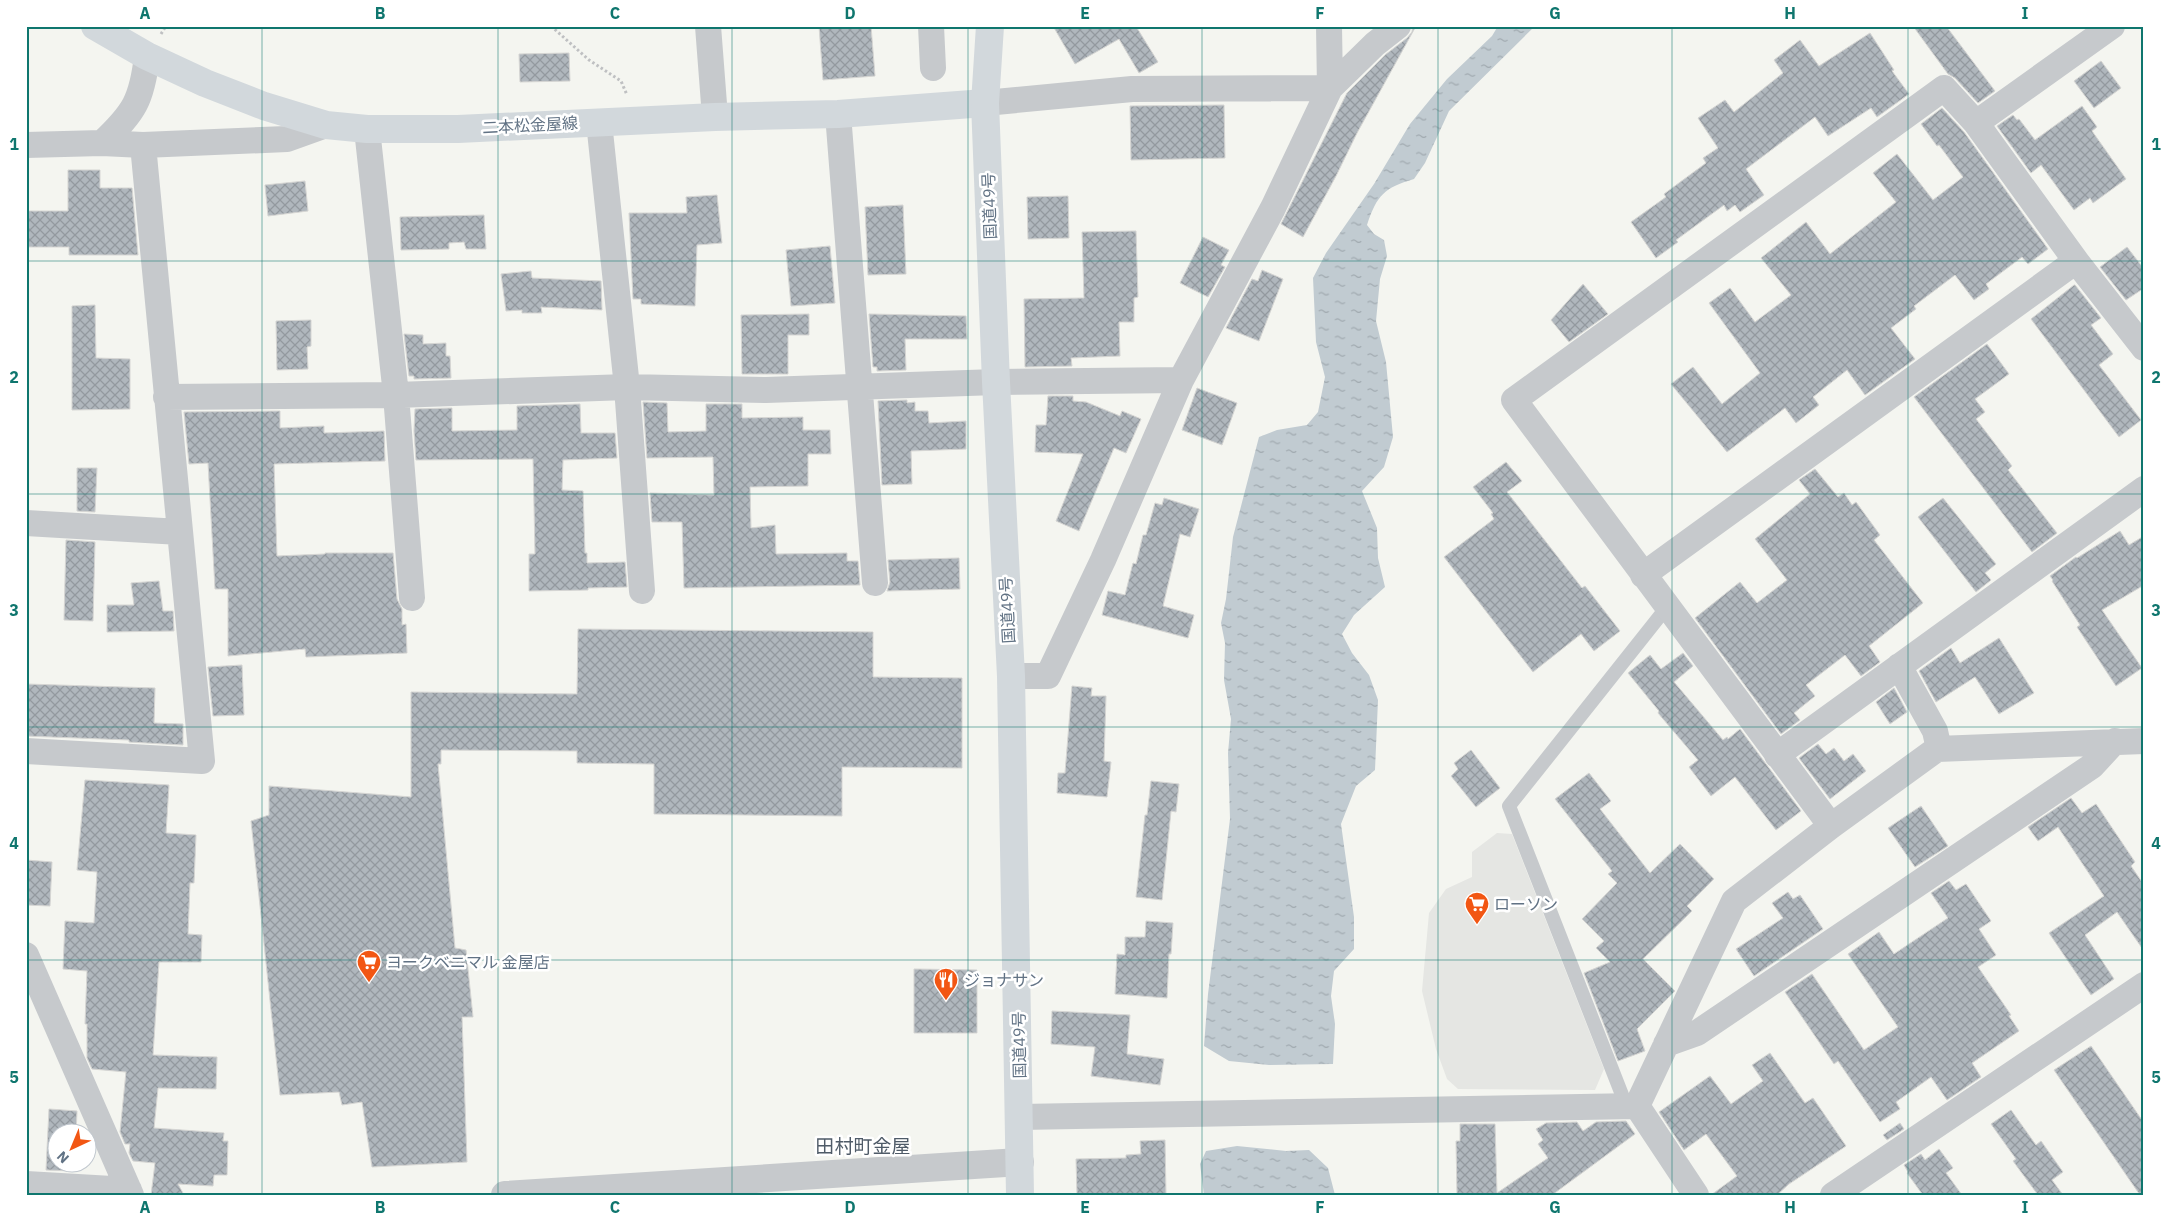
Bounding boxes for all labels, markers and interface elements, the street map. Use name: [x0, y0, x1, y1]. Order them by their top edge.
text: A: [140, 3, 151, 23]
text: B: [375, 3, 386, 23]
text: C: [610, 3, 620, 23]
text: D: [844, 3, 856, 23]
text: E: [1080, 3, 1090, 23]
text: F: [1315, 3, 1325, 23]
text: G: [1549, 3, 1561, 23]
text: H: [1784, 3, 1796, 23]
text: I: [2022, 3, 2029, 23]
street label: 二本松金屋線: [482, 113, 578, 137]
text: 1: [9, 134, 19, 154]
text: 1: [2151, 134, 2161, 154]
street label: 国道49号: [978, 172, 1000, 240]
text: 2: [9, 367, 19, 387]
text: 2: [2151, 367, 2161, 387]
street label: 国道49号: [995, 576, 1019, 644]
text: 3: [9, 600, 19, 620]
text: 3: [2151, 600, 2161, 620]
text: 4: [9, 833, 19, 853]
text: 4: [2151, 833, 2161, 853]
supermarket icon: ローソン: [1464, 891, 1490, 925]
place label: ローソン: [1494, 894, 1558, 914]
supermarket icon: ヨークベニマル 金屋店: [356, 949, 382, 983]
place label: ヨークベニマル 金屋店: [386, 952, 550, 972]
restaurant icon: ジョナサン: [933, 967, 959, 1001]
place label: ジョナサン: [964, 970, 1044, 990]
street label: 国道49号: [1008, 1011, 1030, 1079]
text: 5: [9, 1067, 19, 1087]
text: 5: [2151, 1067, 2161, 1087]
north arrow: [48, 1124, 98, 1174]
district label: 田村町金屋: [815, 1134, 911, 1158]
text: N: [53, 1147, 73, 1167]
text: A: [140, 1197, 151, 1217]
text: B: [375, 1197, 386, 1217]
text: C: [610, 1197, 620, 1217]
text: D: [844, 1197, 856, 1217]
text: E: [1080, 1197, 1090, 1217]
text: F: [1315, 1197, 1325, 1217]
text: G: [1549, 1197, 1561, 1217]
text: H: [1784, 1197, 1796, 1217]
text: I: [2022, 1197, 2029, 1217]

